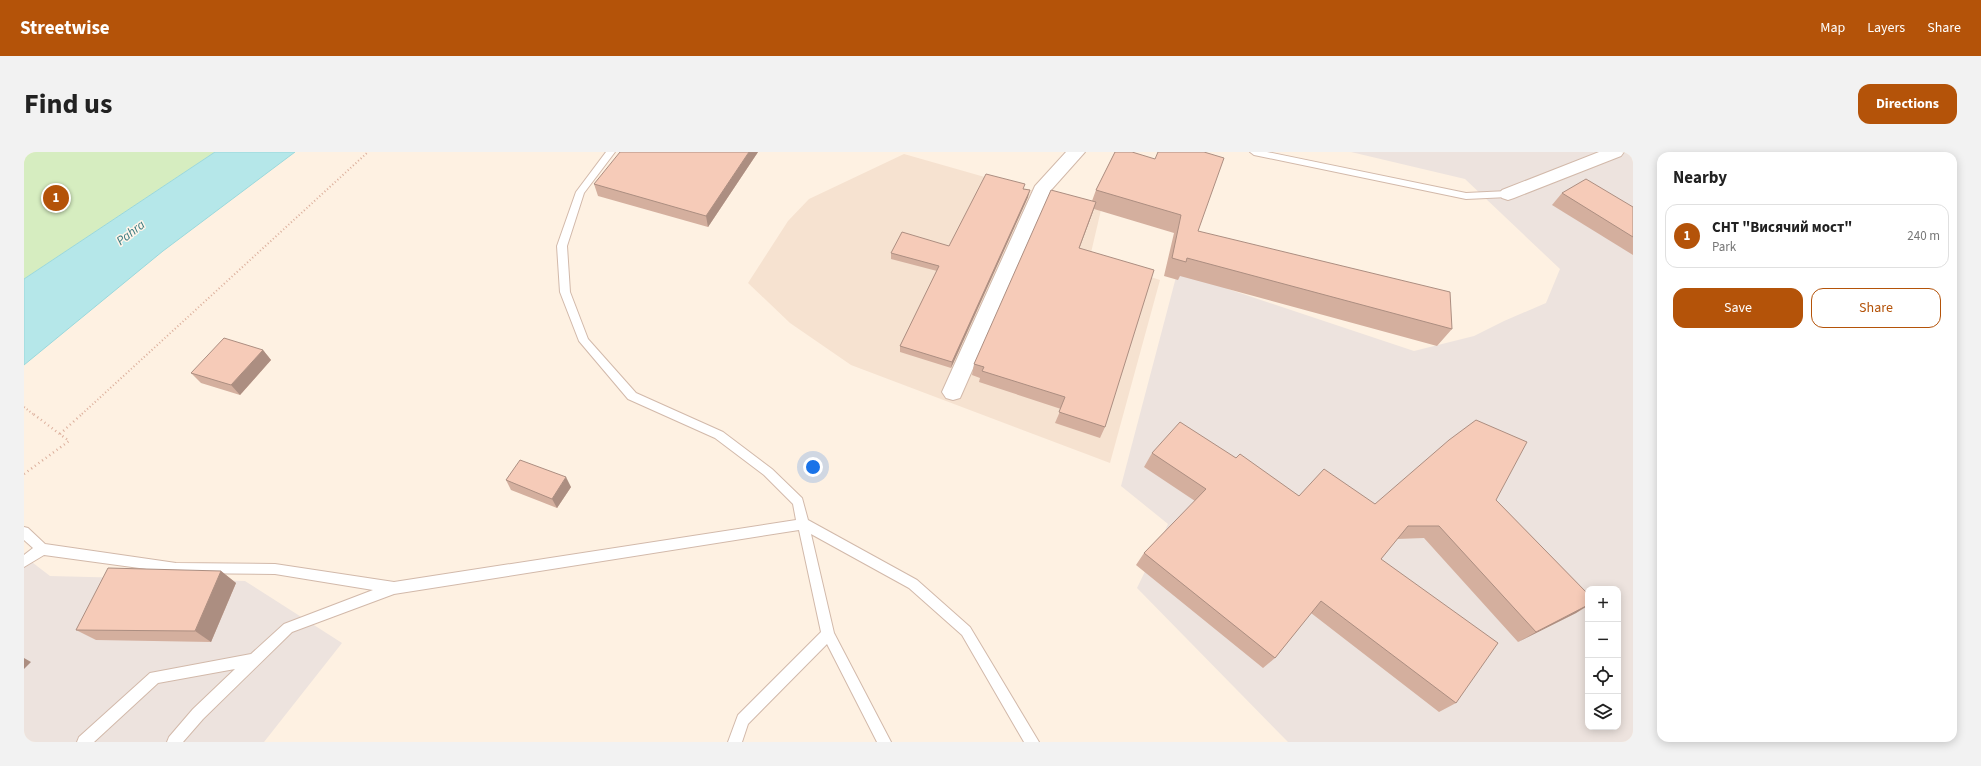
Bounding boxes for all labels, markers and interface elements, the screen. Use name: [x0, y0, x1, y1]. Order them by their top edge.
text: Streetwise: [20, 15, 110, 42]
text: Map: [1820, 18, 1845, 38]
text: Layers: [1867, 18, 1905, 38]
text: Share: [1927, 18, 1961, 38]
text: Find us: [24, 84, 112, 124]
button: Directions: [1858, 84, 1957, 124]
text: Nearby: [1673, 166, 1727, 190]
pin: 1: [43, 183, 69, 213]
water label: Pahra: [112, 216, 149, 250]
text: СНТ "Висячий мост": [1712, 217, 1852, 238]
text: 1: [1684, 227, 1690, 245]
text: 240 m: [1907, 227, 1940, 245]
text: Park: [1712, 238, 1736, 256]
button: Save: [1673, 288, 1803, 328]
button: Share: [1811, 288, 1941, 328]
your location: [803, 457, 823, 477]
map controls: [1585, 586, 1621, 730]
button: +: [1585, 586, 1621, 622]
button: −: [1585, 622, 1621, 658]
button: locate: [1585, 658, 1621, 694]
button: layers: [1585, 694, 1621, 730]

